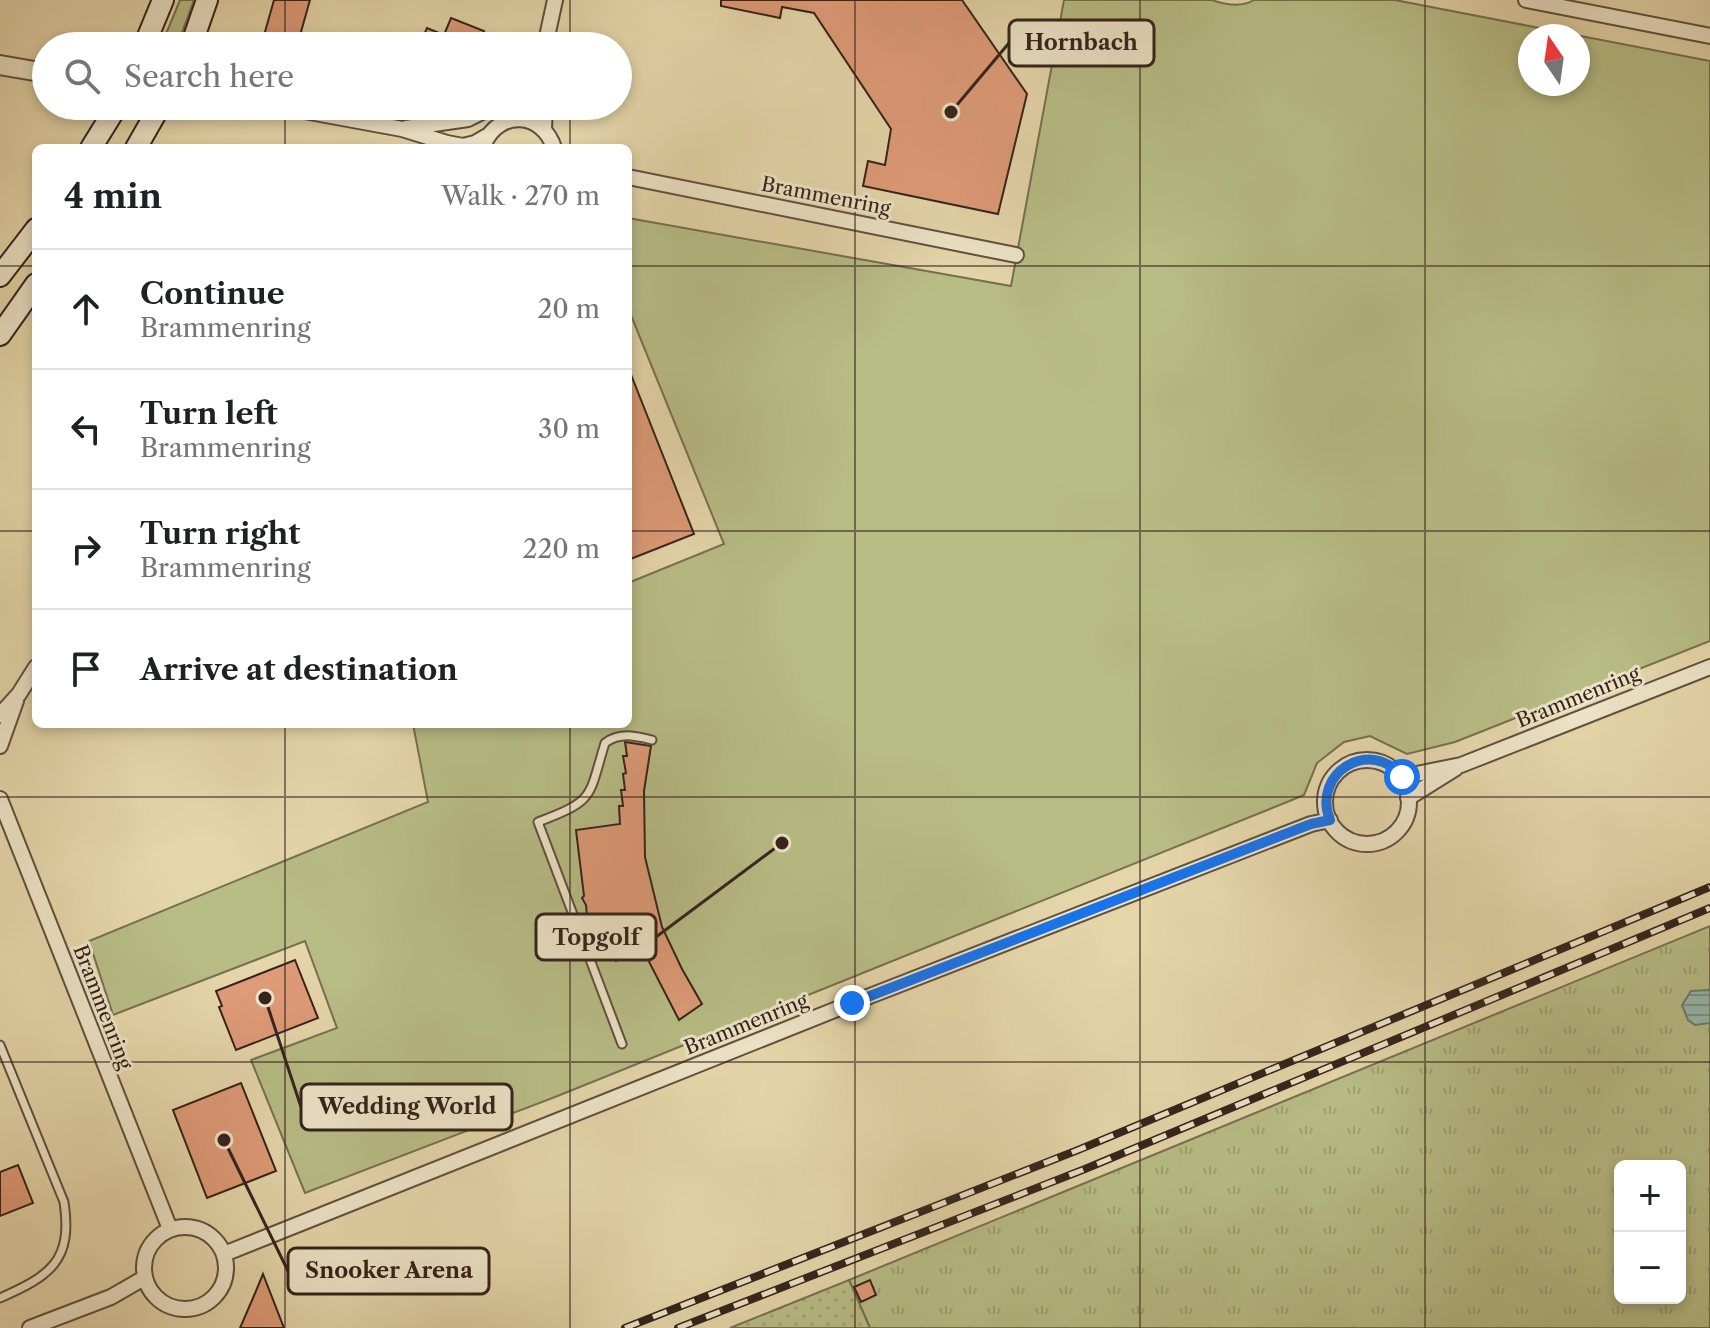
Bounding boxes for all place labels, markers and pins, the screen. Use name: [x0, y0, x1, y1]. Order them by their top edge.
callout: Hornbach: [1009, 20, 1154, 66]
callout: Topgolf: [536, 914, 656, 960]
callout: Wedding World: [301, 1084, 512, 1130]
callout: Snooker Arena: [288, 1248, 489, 1294]

